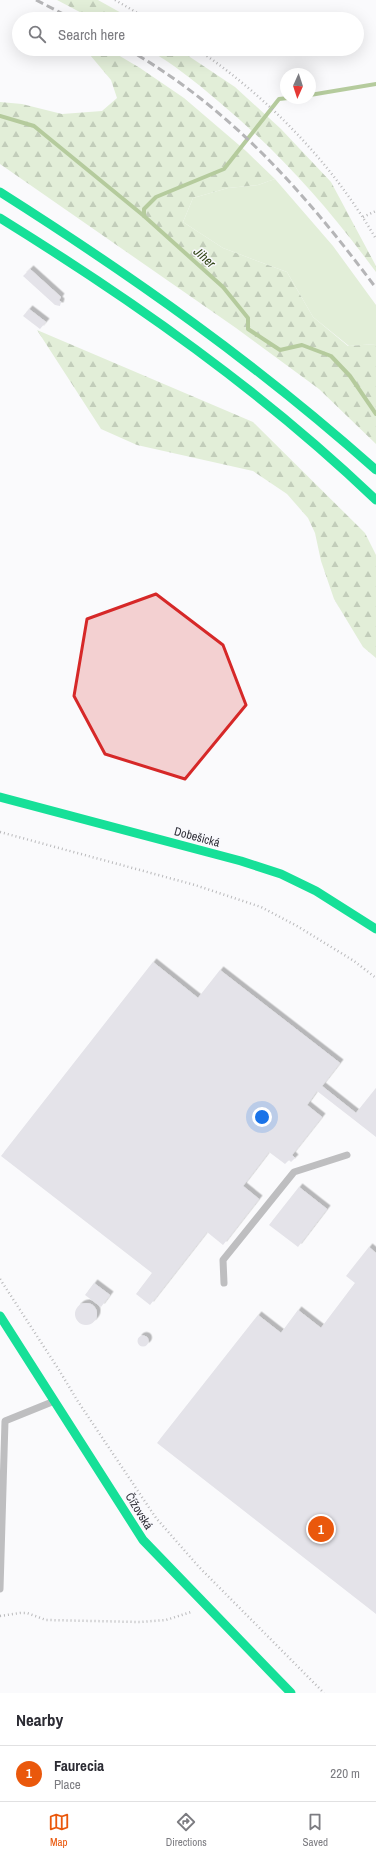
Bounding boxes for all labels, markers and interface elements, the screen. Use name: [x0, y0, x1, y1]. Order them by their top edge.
search box: [12, 12, 364, 56]
icon: search: [26, 23, 48, 45]
text: Search here: [58, 24, 125, 45]
north arrow: [280, 68, 316, 104]
water label: Jiher: [189, 242, 219, 272]
street label: Dobešická: [172, 823, 222, 851]
your location: [252, 1107, 272, 1127]
street label: Čížovská: [121, 1490, 157, 1533]
pin: 1: [308, 1514, 334, 1544]
text: Nearby: [16, 1708, 63, 1731]
text: Faurecia: [54, 1755, 104, 1776]
text: 1: [26, 1765, 32, 1782]
text: 220 m: [330, 1765, 360, 1782]
text: Place: [54, 1776, 81, 1793]
tab: Map: [48, 1811, 70, 1849]
tab: Directions: [166, 1811, 207, 1849]
tab: Saved: [303, 1811, 328, 1849]

